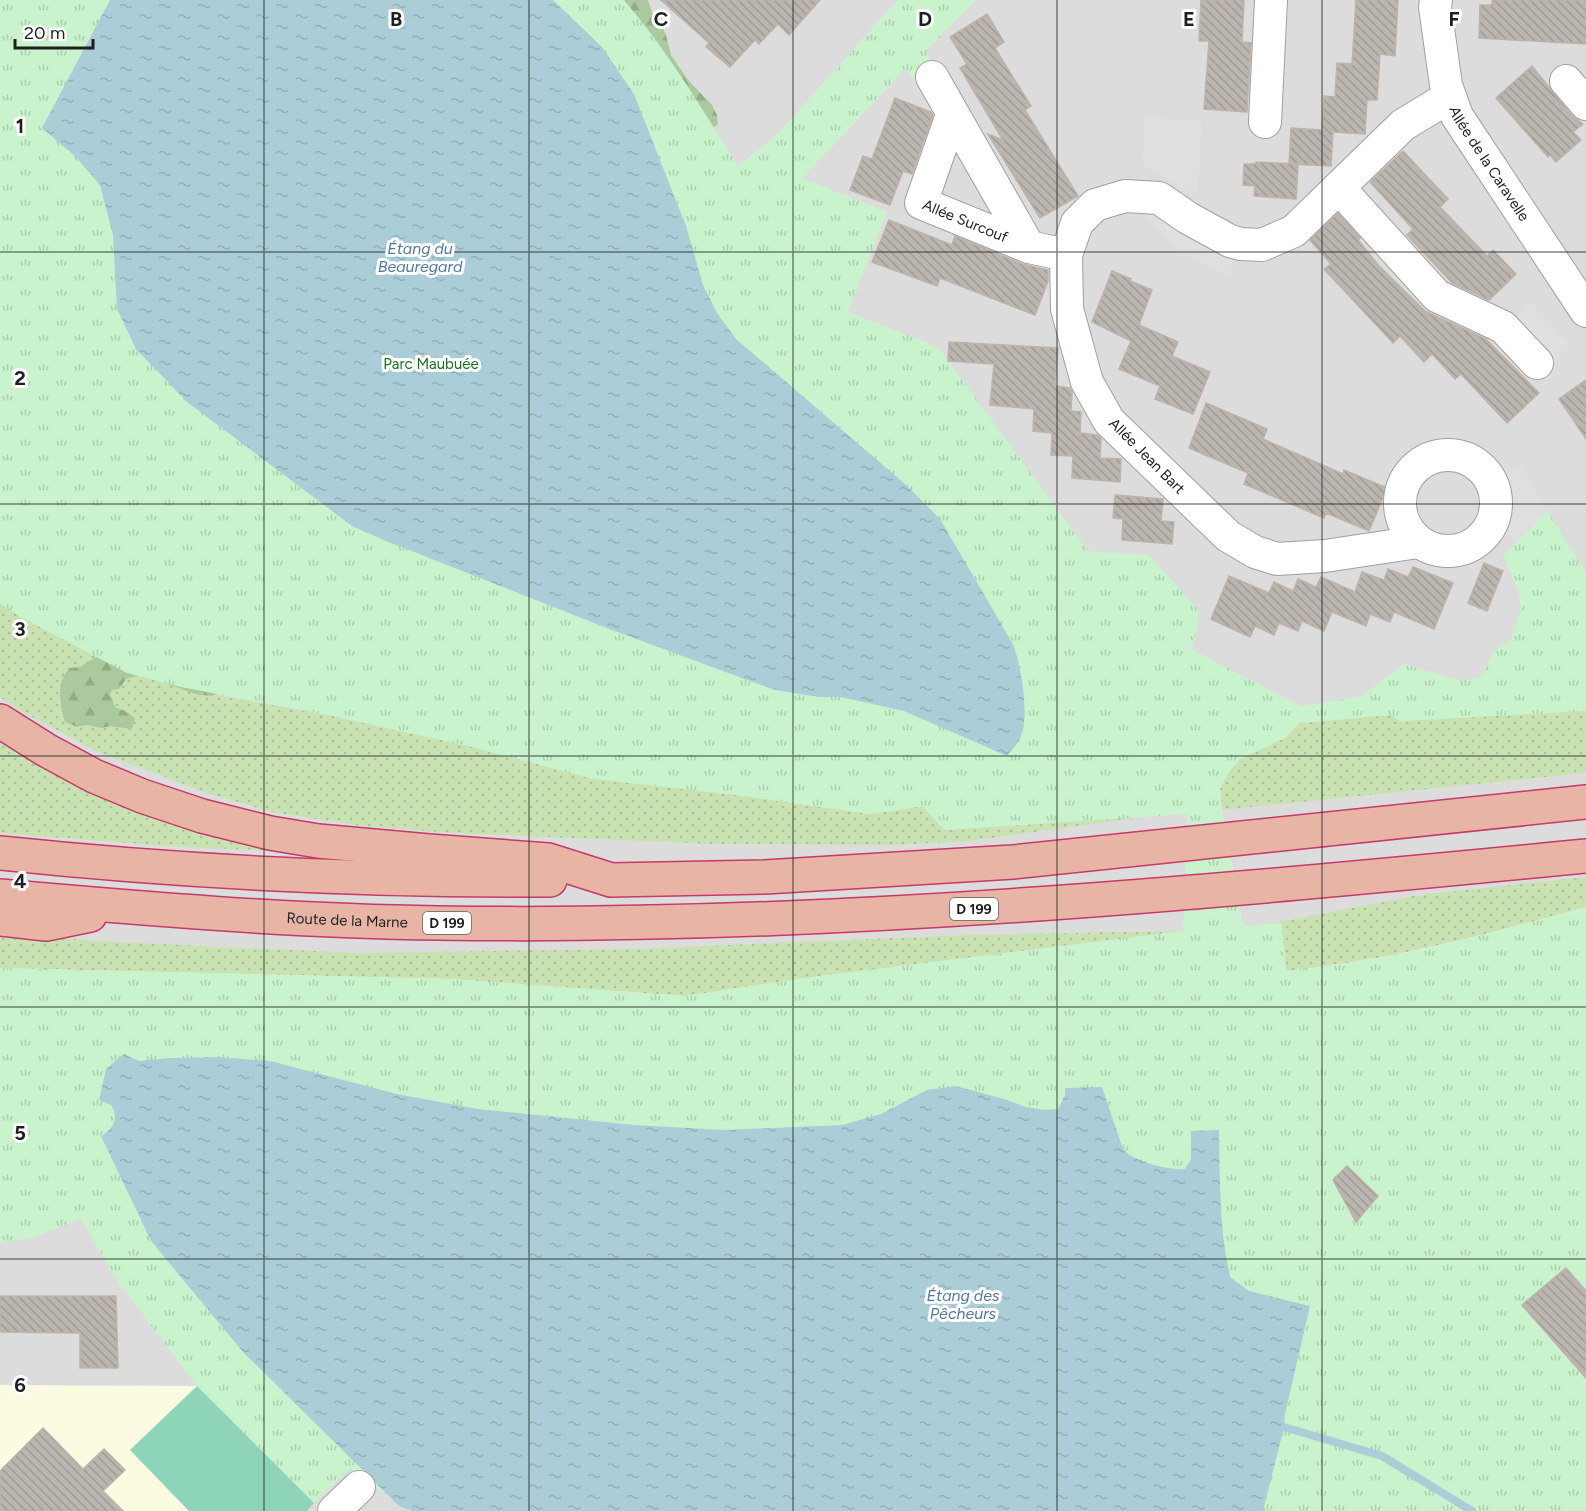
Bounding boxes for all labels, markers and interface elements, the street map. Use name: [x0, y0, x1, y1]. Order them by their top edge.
text: B: [390, 7, 402, 31]
text: C: [654, 7, 668, 31]
text: D: [918, 7, 932, 31]
text: E: [1183, 7, 1195, 31]
text: F: [1448, 7, 1460, 31]
scale bar: [15, 12, 93, 50]
text: 20 m: [24, 22, 65, 44]
street label: Allée de la Caravelle: [1445, 104, 1533, 225]
text: 1: [16, 114, 24, 138]
street label: Allée Surcouf: [920, 196, 1011, 247]
water label: Étang du Beauregard: [378, 239, 463, 276]
park label: Parc Maubuée: [383, 355, 479, 373]
text: 2: [14, 366, 26, 390]
street label: Allée Jean Bart: [1105, 414, 1189, 498]
text: 3: [14, 617, 26, 641]
text: 4: [14, 869, 27, 893]
road number: D 199: [950, 898, 998, 920]
street label: Route de la Marne: [286, 909, 408, 931]
road number: D 199: [423, 912, 471, 934]
text: 5: [14, 1121, 26, 1145]
water label: Étang des Pêcheurs: [927, 1286, 1000, 1323]
text: 6: [14, 1373, 26, 1397]

